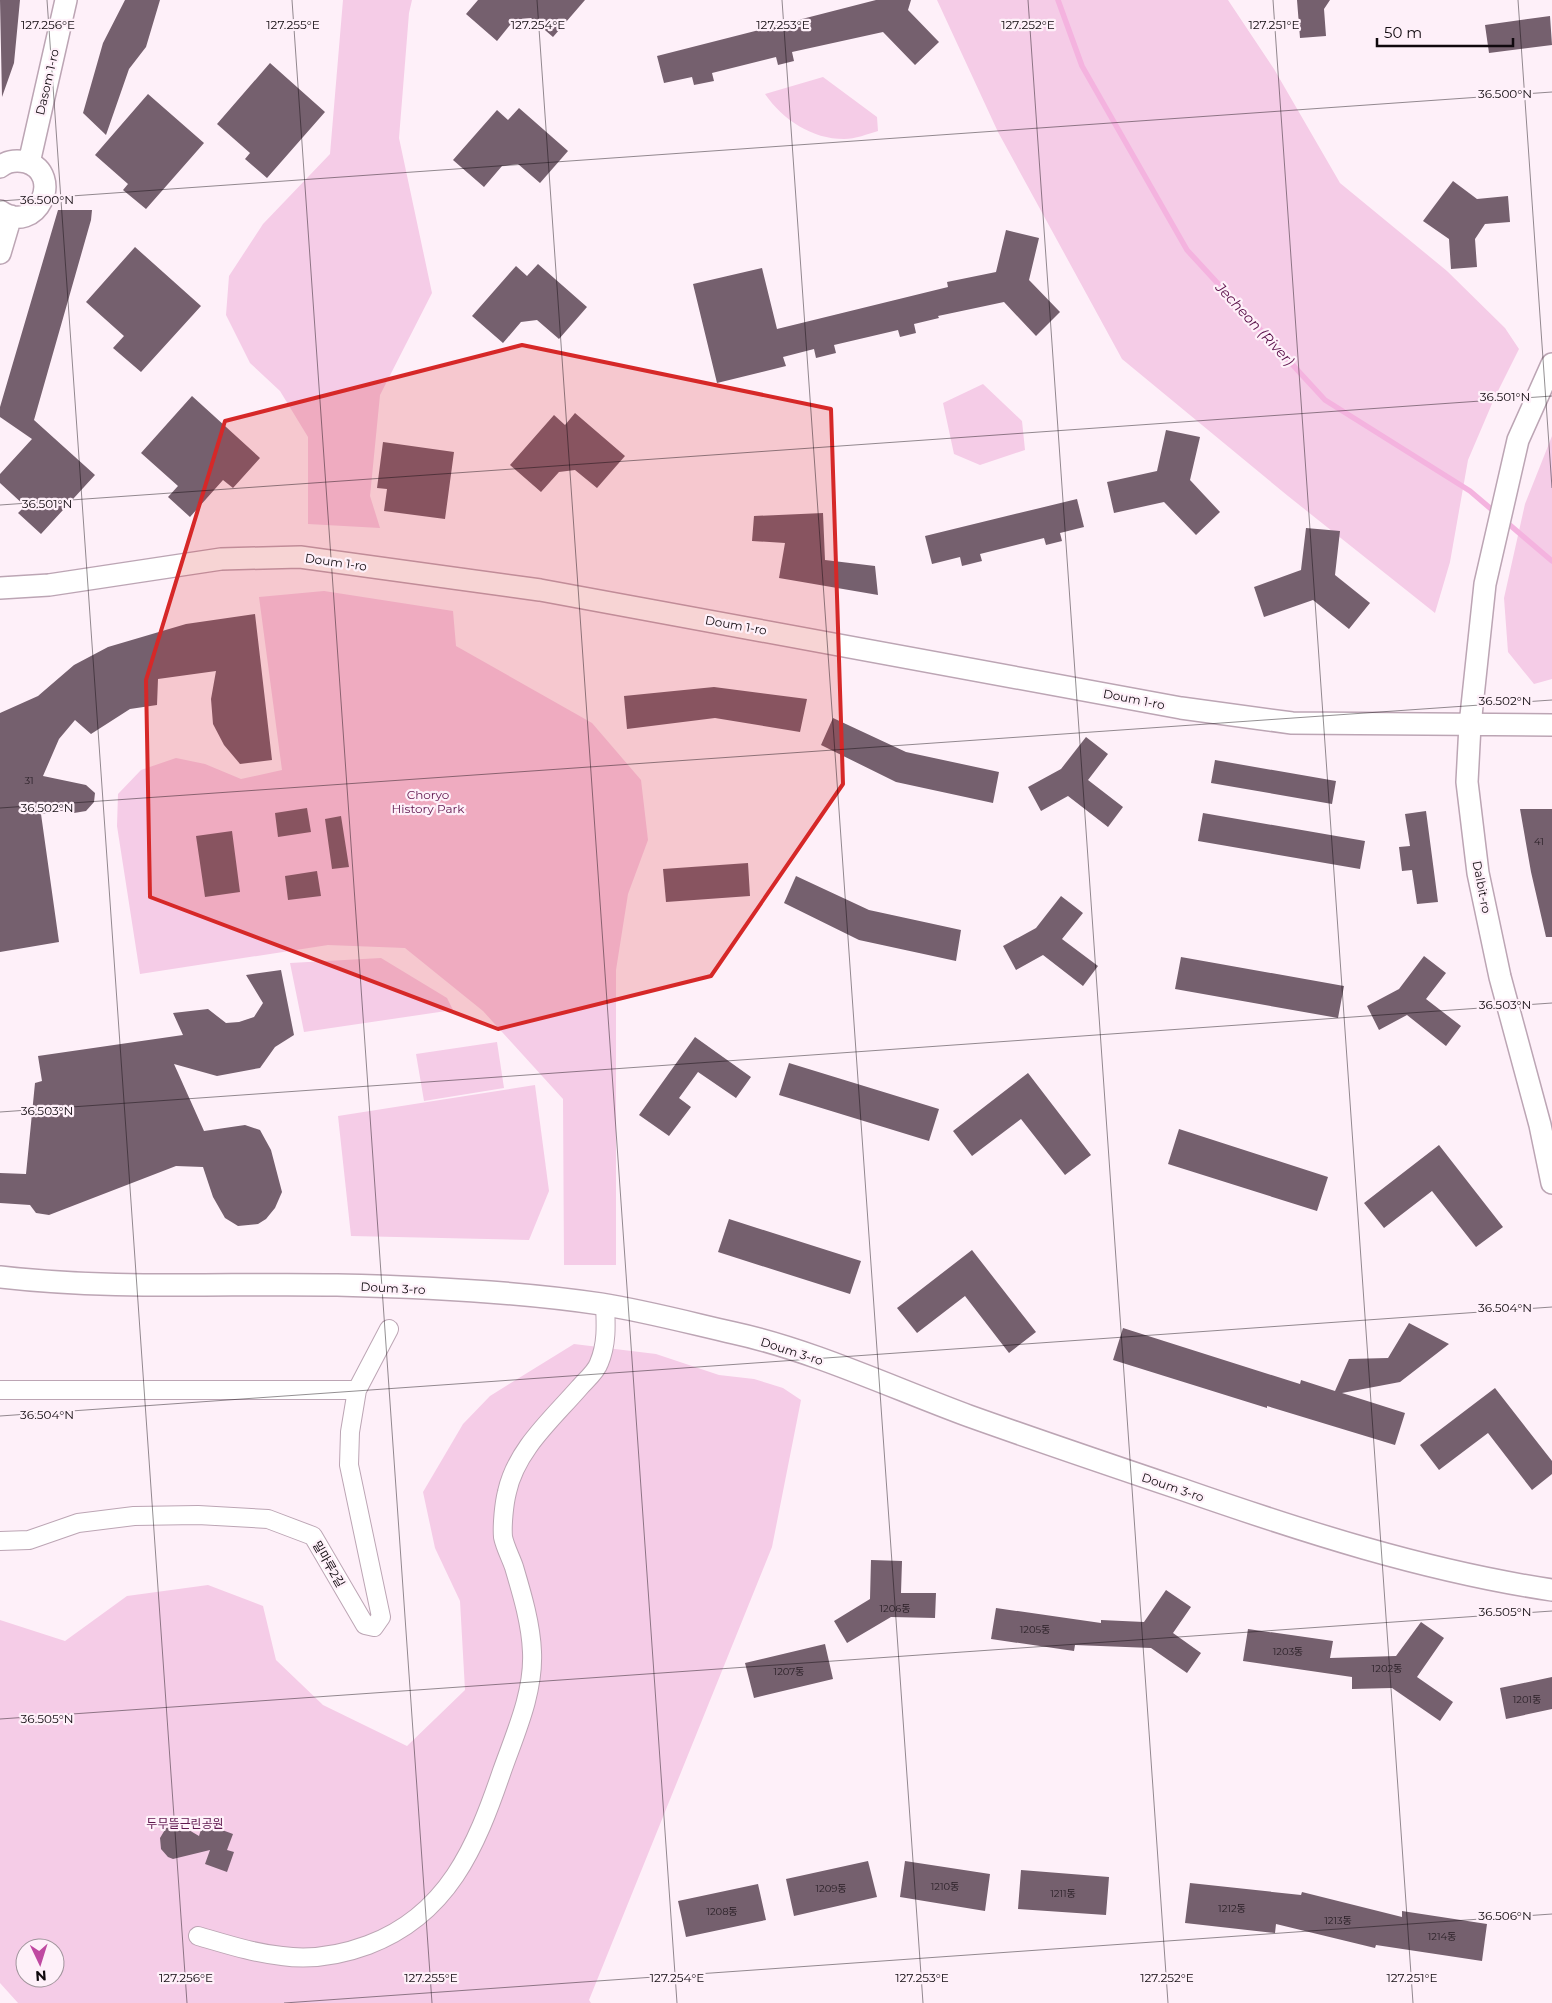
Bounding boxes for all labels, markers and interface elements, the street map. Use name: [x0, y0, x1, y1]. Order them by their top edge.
scale bar: [1377, 15, 1513, 47]
text: 127.256°E: [21, 17, 75, 32]
text: 127.255°E: [266, 17, 320, 32]
text: 127.254°E: [511, 17, 565, 32]
text: 127.253°E: [756, 17, 810, 32]
text: 127.252°E: [1001, 17, 1055, 32]
text: 127.251°E: [1248, 17, 1300, 32]
text: 50 m: [1384, 23, 1422, 42]
street label: Dasom 1-ro: [32, 47, 62, 117]
text: 36.500°N: [1478, 86, 1532, 101]
text: 36.500°N: [20, 192, 74, 207]
water label: Jecheon (River): [1211, 278, 1298, 370]
text: 36.501°N: [1480, 389, 1530, 404]
text: 36.501°N: [22, 496, 72, 511]
street label: Doum 1-ro: [304, 550, 368, 574]
street label: Doum 1-ro: [704, 612, 768, 638]
street label: Doum 1-ro: [1102, 686, 1166, 712]
text: 36.502°N: [1478, 693, 1532, 708]
house number: 31: [24, 774, 34, 787]
park label: Choryo History Park: [392, 787, 465, 816]
text: 36.502°N: [20, 800, 74, 815]
house number: 41: [1534, 835, 1544, 848]
street label: Dalbit-ro: [1470, 860, 1494, 914]
text: 36.503°N: [1479, 997, 1531, 1012]
text: 36.503°N: [21, 1103, 73, 1118]
street label: Doum 3-ro: [360, 1279, 426, 1297]
text: 36.504°N: [1478, 1300, 1532, 1315]
street label: Doum 3-ro: [759, 1334, 825, 1368]
text: 36.504°N: [20, 1407, 74, 1422]
street label: Doum 3-ro: [1140, 1469, 1206, 1505]
street label: 밀마루2길: [310, 1538, 348, 1590]
house number: 1206동: [879, 1602, 911, 1615]
text: 36.505°N: [1479, 1604, 1531, 1619]
house number: 1205동: [1020, 1623, 1050, 1636]
house number: 1203동: [1273, 1645, 1303, 1658]
house number: 1202동: [1372, 1662, 1402, 1675]
house number: 1207동: [774, 1665, 804, 1678]
house number: 1201동: [1513, 1693, 1541, 1706]
text: 36.505°N: [21, 1711, 73, 1726]
park label: 두무뜰근린공원: [146, 1816, 224, 1831]
house number: 1210동: [931, 1880, 959, 1893]
house number: 1209동: [815, 1882, 847, 1895]
house number: 1211동: [1050, 1887, 1076, 1900]
house number: 1212동: [1218, 1902, 1246, 1915]
house number: 1208동: [706, 1905, 738, 1918]
text: 36.506°N: [1478, 1908, 1532, 1923]
house number: 1213동: [1324, 1914, 1352, 1927]
house number: 1214동: [1428, 1930, 1456, 1943]
north arrow: [15, 1938, 65, 1988]
text: N: [35, 1967, 47, 1985]
text: 127.256°E: [159, 1970, 213, 1985]
text: 127.255°E: [404, 1970, 458, 1985]
text: 127.254°E: [650, 1970, 704, 1985]
text: 127.253°E: [895, 1970, 949, 1985]
text: 127.252°E: [1140, 1970, 1194, 1985]
text: 127.251°E: [1386, 1970, 1438, 1985]

